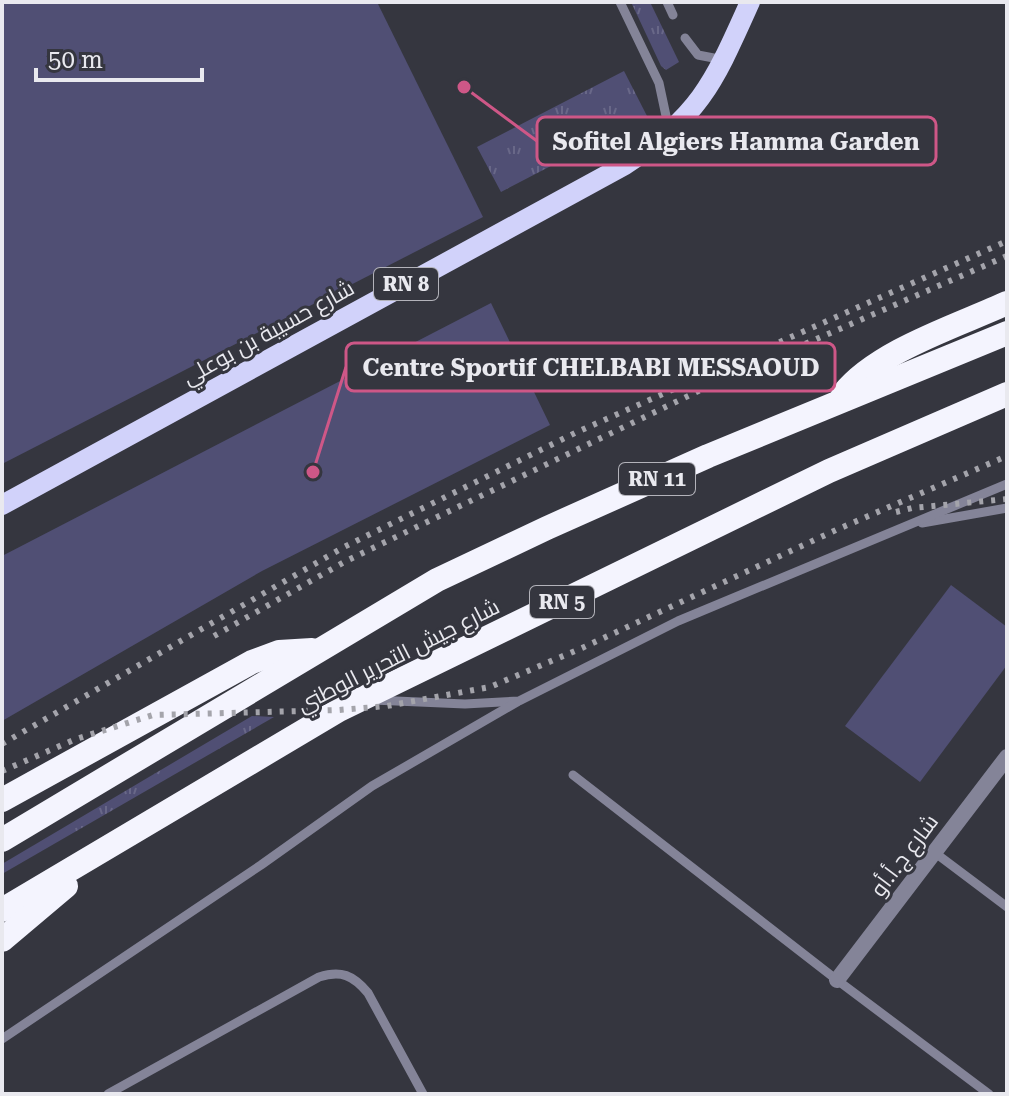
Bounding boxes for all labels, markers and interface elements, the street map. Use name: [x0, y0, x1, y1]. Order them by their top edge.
scale bar: [36, 32, 202, 82]
text: 50 m: [48, 46, 103, 74]
callout: Sofitel Algiers Hamma Garden: [537, 117, 936, 165]
text: Sofitel Algiers Hamma Garden: [552, 128, 920, 156]
road number: RN 8: [374, 268, 438, 300]
street label: شارع حسيبة بن بوعلي: [178, 275, 360, 393]
callout: Centre Sportif CHELBABI MESSAOUD: [346, 343, 835, 391]
text: Centre Sportif CHELBABI MESSAOUD: [363, 354, 819, 382]
road number: RN 11: [619, 463, 695, 495]
road number: RN 5: [530, 586, 594, 618]
street label: شارع جيش التحرير الوطني: [293, 594, 505, 721]
street label: شارع ج.أ.أو: [865, 809, 945, 902]

